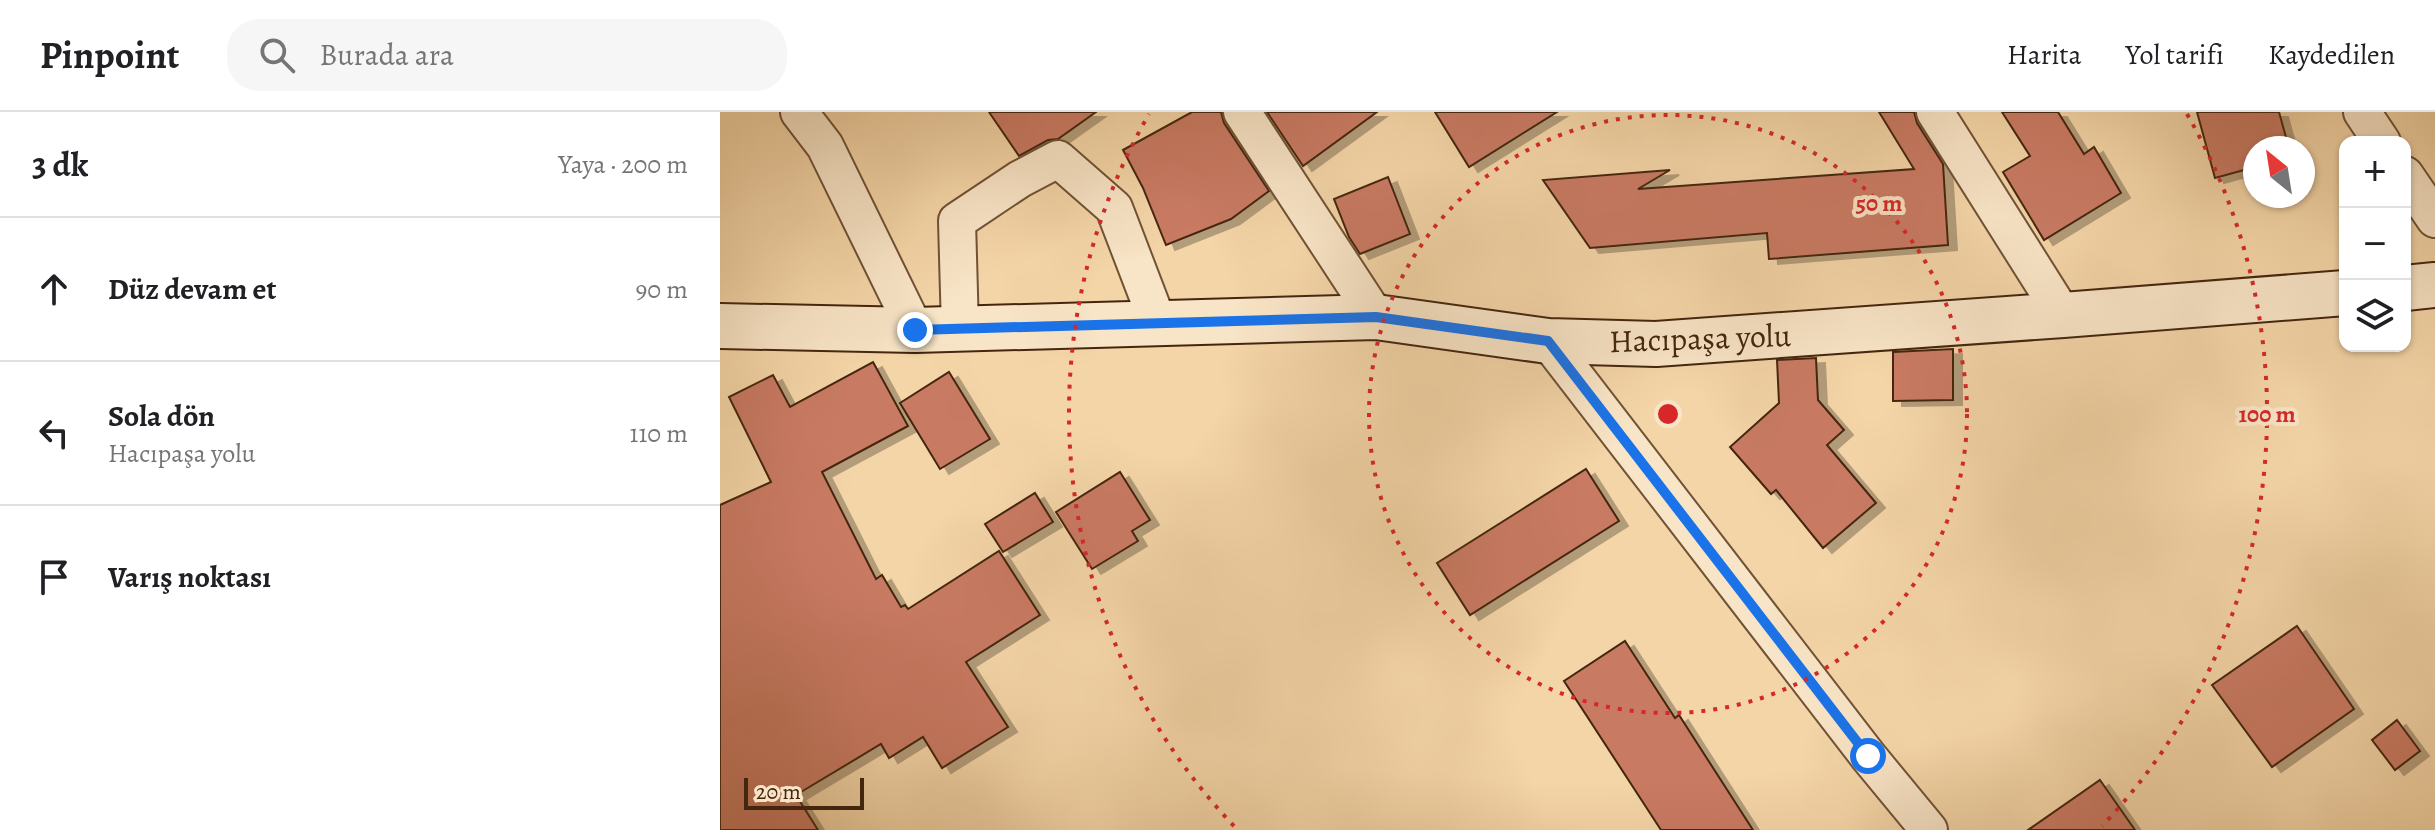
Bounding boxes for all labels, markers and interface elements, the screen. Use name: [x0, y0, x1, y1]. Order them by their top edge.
search box: [227, 19, 787, 91]
text: Pinpoint: [40, 29, 179, 81]
icon: search: [255, 33, 299, 77]
text: Burada ara: [319, 35, 454, 75]
text: Harita: [2007, 36, 2082, 74]
text: Yol tarifi: [2126, 36, 2224, 74]
text: Kaydedilen: [2268, 36, 2395, 74]
north arrow: [2243, 136, 2315, 208]
map controls: [2339, 136, 2411, 352]
button: +: [2339, 136, 2411, 208]
text: 3 dk: [32, 141, 88, 188]
text: Yaya · 200 m: [558, 147, 688, 182]
text: 50 m: [1856, 187, 1902, 219]
button: −: [2339, 208, 2411, 280]
icon: ahead: [32, 267, 76, 311]
text: Düz devam et: [108, 269, 276, 309]
text: 90 m: [636, 272, 688, 307]
button: layers: [2339, 280, 2411, 352]
route end: [897, 312, 933, 348]
street label: Hacıpaşa yolu: [1608, 313, 1792, 363]
text: Sola dön: [108, 396, 215, 436]
text: 100 m: [2238, 398, 2296, 430]
centre of rings: [1654, 400, 1682, 428]
icon: left: [32, 411, 76, 455]
text: 110 m: [630, 416, 688, 451]
text: Hacıpaşa yolu: [108, 436, 256, 471]
icon: arrive: [32, 555, 76, 599]
text: Varış noktası: [108, 557, 271, 597]
route start: [1850, 738, 1886, 774]
scale bar: [744, 774, 864, 810]
text: 20 m: [756, 777, 801, 807]

